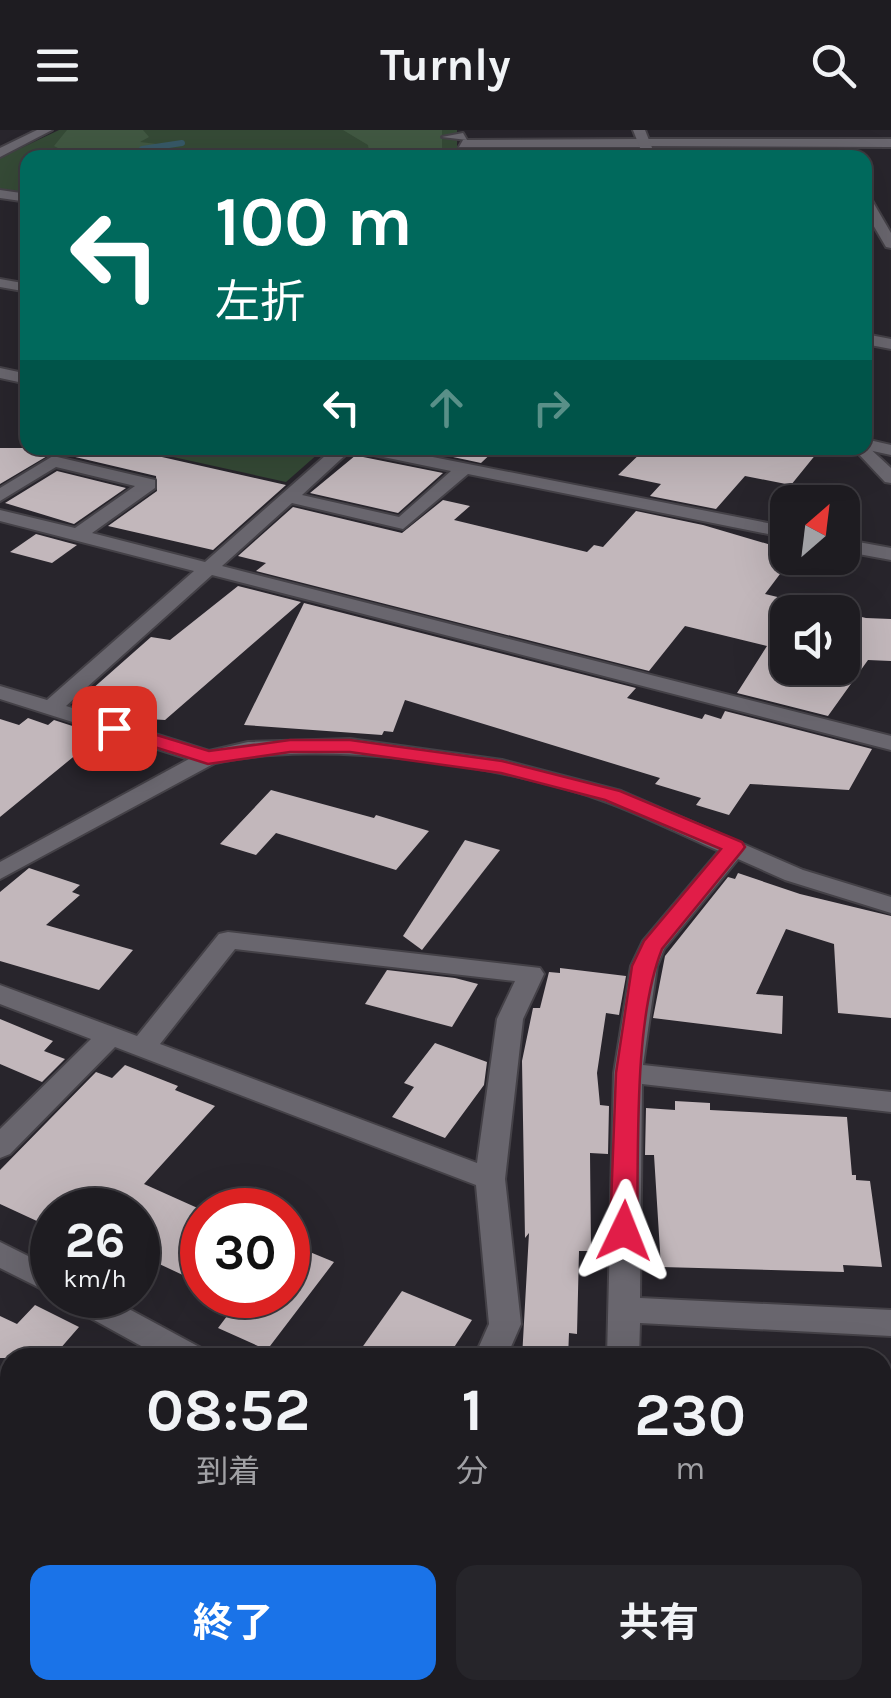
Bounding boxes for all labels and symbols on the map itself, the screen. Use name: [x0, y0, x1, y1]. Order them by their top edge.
north arrow: [770, 485, 860, 575]
pin: [72, 686, 157, 771]
position arrow: [572, 1179, 676, 1283]
speed limit sign: 30: [180, 1188, 310, 1318]

